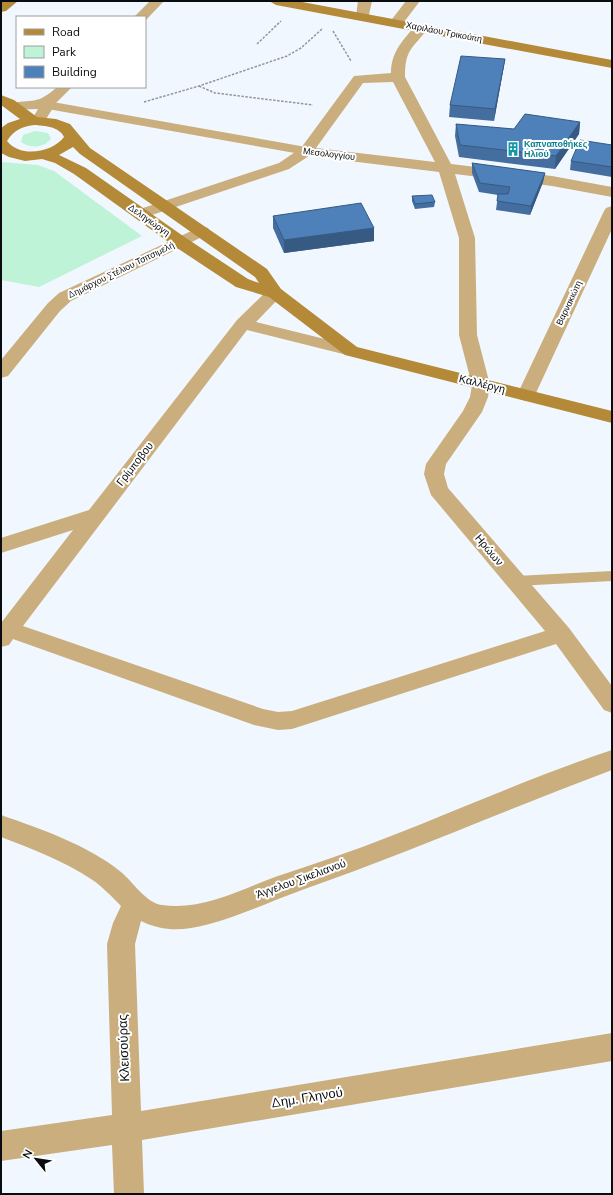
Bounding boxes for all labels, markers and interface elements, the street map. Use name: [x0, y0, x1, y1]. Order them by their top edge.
legend: [16, 16, 146, 88]
street label: Χαριλάου Τρικούπη: [405, 19, 483, 45]
text: Road: [52, 24, 80, 40]
text: Park: [52, 44, 77, 60]
text: Building: [52, 64, 97, 80]
place label: Καπναποθήκες Ηλιού: [524, 138, 588, 160]
building icon: Καπναποθήκες Ηλιού: [505, 141, 521, 157]
street label: Μεσολογγίου: [302, 145, 356, 163]
street label: Δεληγιώργη: [126, 201, 172, 239]
street label: Δημάρχου Στέλιου Τσιτσιμελή: [66, 239, 176, 301]
street label: Βαρνακιώτη: [553, 279, 585, 327]
street label: Καλλέργη: [457, 371, 507, 397]
street label: Γρίμποβου: [113, 439, 157, 489]
street label: Ηρώων: [471, 531, 507, 569]
street label: Άγγελου Σικελιανού: [254, 856, 348, 902]
street label: Κλεισούρας: [114, 1014, 134, 1082]
street label: Δημ. Γληνού: [270, 1083, 344, 1113]
north arrow: [16, 1139, 56, 1179]
text: N: [19, 1147, 36, 1162]

